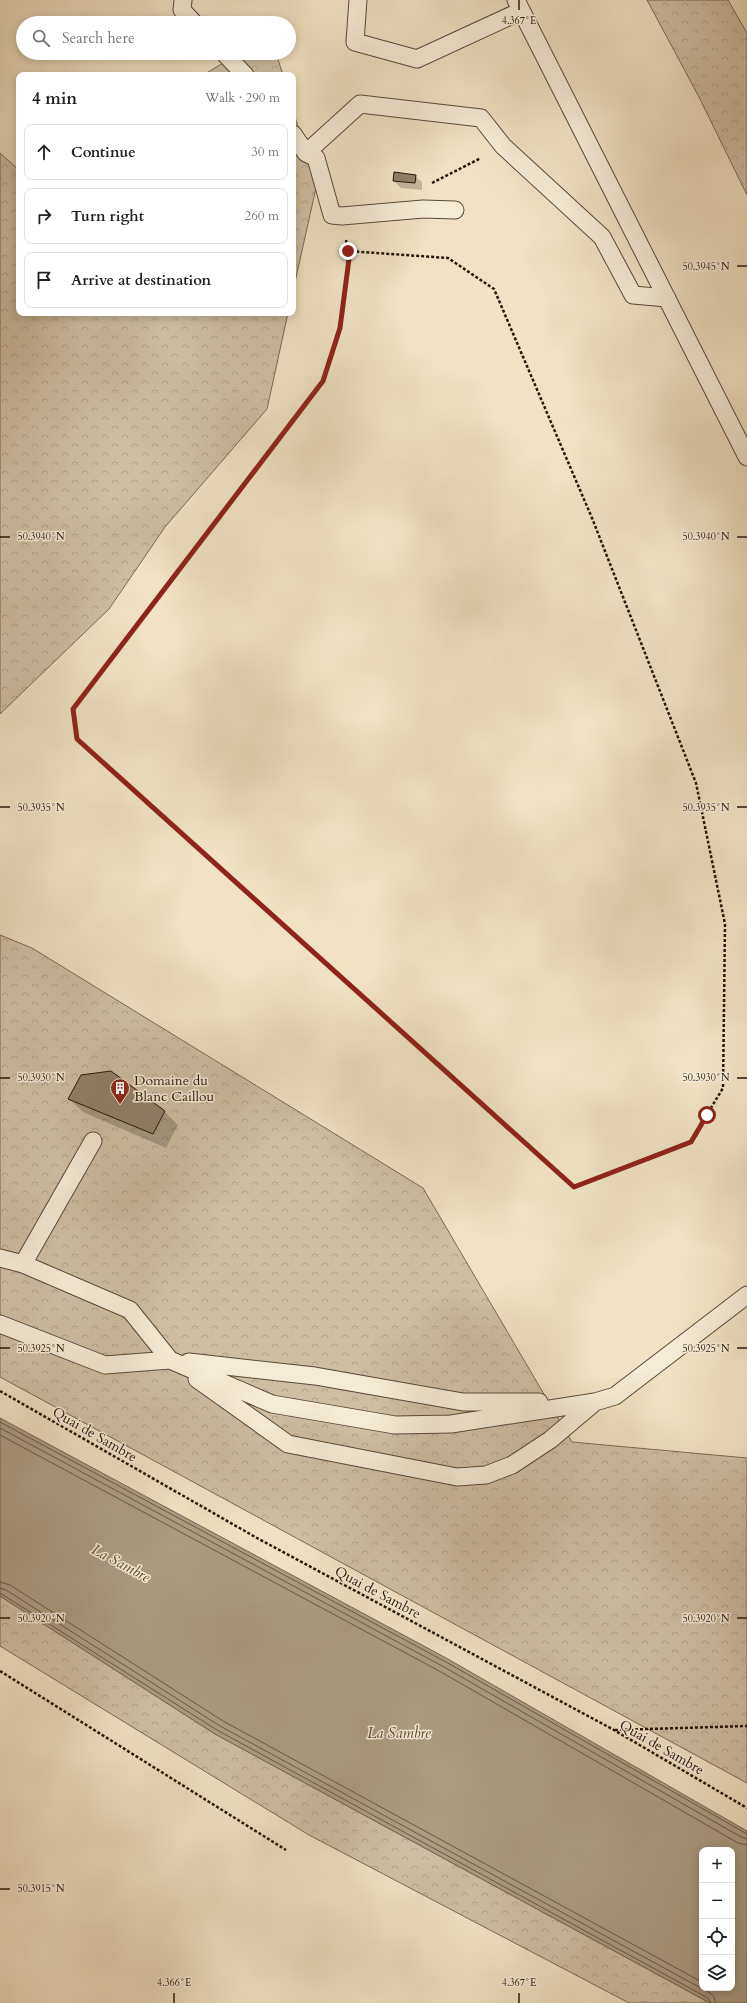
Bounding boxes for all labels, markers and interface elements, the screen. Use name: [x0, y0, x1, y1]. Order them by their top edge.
text: 4.367°E: [502, 14, 536, 28]
search box: [16, 16, 296, 60]
icon: search: [30, 27, 52, 49]
text: Search here: [62, 28, 135, 48]
text: 4 min: [32, 87, 77, 110]
text: Walk · 290 m: [205, 89, 280, 107]
icon: ahead: [33, 141, 55, 163]
text: Continue: [71, 142, 136, 162]
text: 30 m: [251, 143, 279, 161]
icon: right: [33, 205, 55, 227]
text: Turn right: [71, 206, 144, 226]
text: 260 m: [245, 207, 279, 225]
route end: [339, 242, 357, 260]
text: 50.3945°N: [683, 260, 730, 274]
icon: arrive: [33, 269, 55, 291]
text: Arrive at destination: [71, 270, 211, 290]
text: 50.3940°N: [18, 530, 65, 544]
text: 50.3940°N: [683, 530, 730, 544]
text: 50.3935°N: [18, 801, 65, 815]
text: 50.3935°N: [683, 801, 730, 815]
text: 50.3930°N: [18, 1071, 65, 1085]
place label: Domaine du Blanc Caillou: [134, 1071, 215, 1106]
text: 50.3930°N: [683, 1071, 730, 1085]
building icon: Domaine du Blanc Caillou: [109, 1077, 131, 1105]
route start: [698, 1106, 716, 1124]
text: 50.3925°N: [18, 1342, 65, 1356]
text: 50.3925°N: [683, 1342, 730, 1356]
street label: Quai de Sambre: [49, 1402, 141, 1466]
water label: La Sambre: [88, 1539, 154, 1587]
street label: Quai de Sambre: [331, 1562, 424, 1623]
text: 50.3920°N: [18, 1612, 65, 1626]
text: 50.3920°N: [683, 1612, 730, 1626]
street label: Quai de Sambre: [616, 1715, 708, 1779]
water label: La Sambre: [367, 1723, 431, 1743]
map controls: [699, 1847, 735, 1991]
button: +: [699, 1847, 735, 1883]
text: 50.3915°N: [18, 1882, 65, 1896]
button: −: [699, 1883, 735, 1919]
button: locate: [699, 1919, 735, 1955]
button: layers: [699, 1955, 735, 1991]
text: 4.366°E: [157, 1976, 191, 1990]
text: 4.367°E: [502, 1976, 536, 1990]

